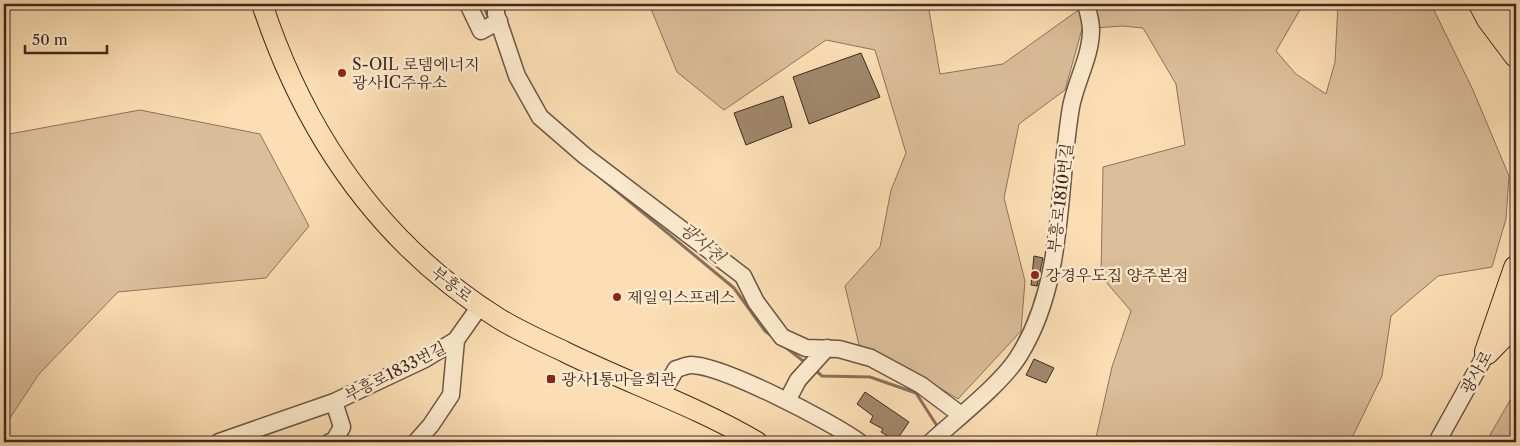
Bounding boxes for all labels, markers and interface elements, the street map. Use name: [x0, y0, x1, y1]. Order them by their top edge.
scale bar: [25, 22, 108, 54]
text: 50 m: [32, 30, 68, 49]
place label: S-OIL 로뎀에너지 광사IC주유소: [352, 54, 480, 92]
marker: S-OIL 로뎀에너지 광사IC주유소: [336, 67, 348, 79]
street label: 부흥로1810번길: [1043, 142, 1077, 254]
water label: 광사천: [675, 218, 730, 269]
street label: 부흥로: [428, 262, 477, 306]
place label: 강경우도집 양주본점: [1045, 265, 1188, 285]
marker: 강경우도집 양주본점: [1029, 269, 1041, 281]
place label: 제일익스프레스: [627, 287, 736, 307]
marker: 제일익스프레스: [611, 291, 623, 303]
street label: 부흥로1833번길: [341, 337, 449, 405]
street label: 광사로: [1456, 346, 1496, 397]
place label: 광사1통마을회관: [561, 369, 676, 389]
marker: 광사1통마을회관: [545, 373, 557, 385]

